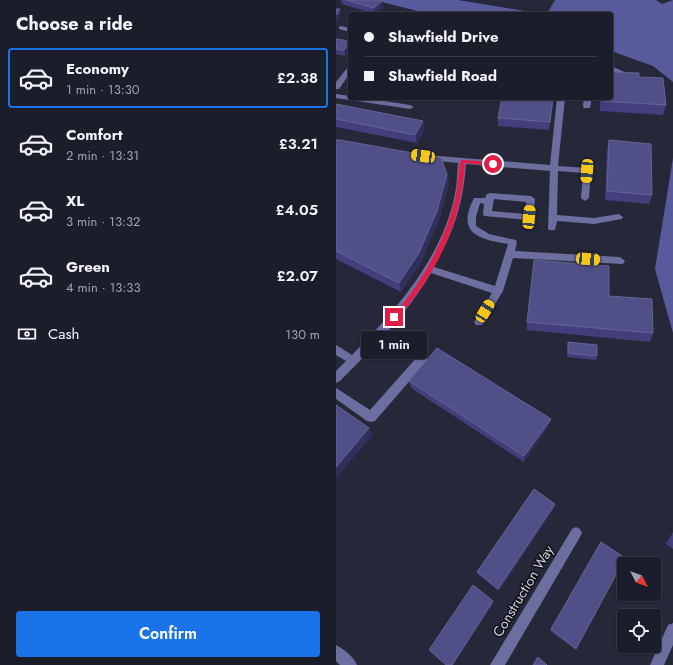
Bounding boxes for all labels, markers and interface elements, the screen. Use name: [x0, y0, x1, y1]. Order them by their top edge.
text: Choose a ride: [16, 11, 133, 37]
text: Shawfield Drive: [388, 26, 499, 48]
text: Economy: [66, 58, 129, 80]
icon: car: [18, 60, 54, 96]
text: Shawfield Road: [388, 65, 497, 87]
text: £2.38: [277, 67, 318, 89]
text: 1 min · 13:30: [66, 80, 140, 99]
text: Comfort: [66, 124, 123, 146]
icon: car: [18, 126, 54, 162]
text: £3.21: [279, 133, 318, 155]
text: 2 min · 13:31: [66, 146, 139, 165]
car: [410, 148, 436, 164]
route start: [484, 155, 502, 173]
car: [580, 159, 594, 183]
text: XL: [66, 190, 84, 212]
icon: car: [18, 192, 54, 228]
text: £4.05: [275, 199, 318, 221]
car: [522, 205, 536, 229]
text: 3 min · 13:32: [66, 212, 140, 231]
car: [576, 252, 600, 266]
text: Green: [66, 256, 110, 278]
icon: car: [18, 258, 54, 294]
text: £2.07: [276, 265, 318, 287]
text: 4 min · 13:33: [66, 278, 141, 297]
car: [474, 298, 496, 324]
route end: [385, 308, 403, 326]
icon: cash: [16, 323, 38, 345]
text: Cash: [48, 323, 79, 345]
text: 130 m: [285, 325, 320, 344]
callout: 1 min: [361, 331, 427, 359]
text: 1 min: [378, 335, 410, 354]
street label: Construction Way: [488, 541, 559, 641]
north arrow: [617, 557, 661, 601]
map controls: [617, 557, 661, 653]
button: locate: [617, 609, 661, 653]
button: Confirm: [16, 611, 320, 657]

